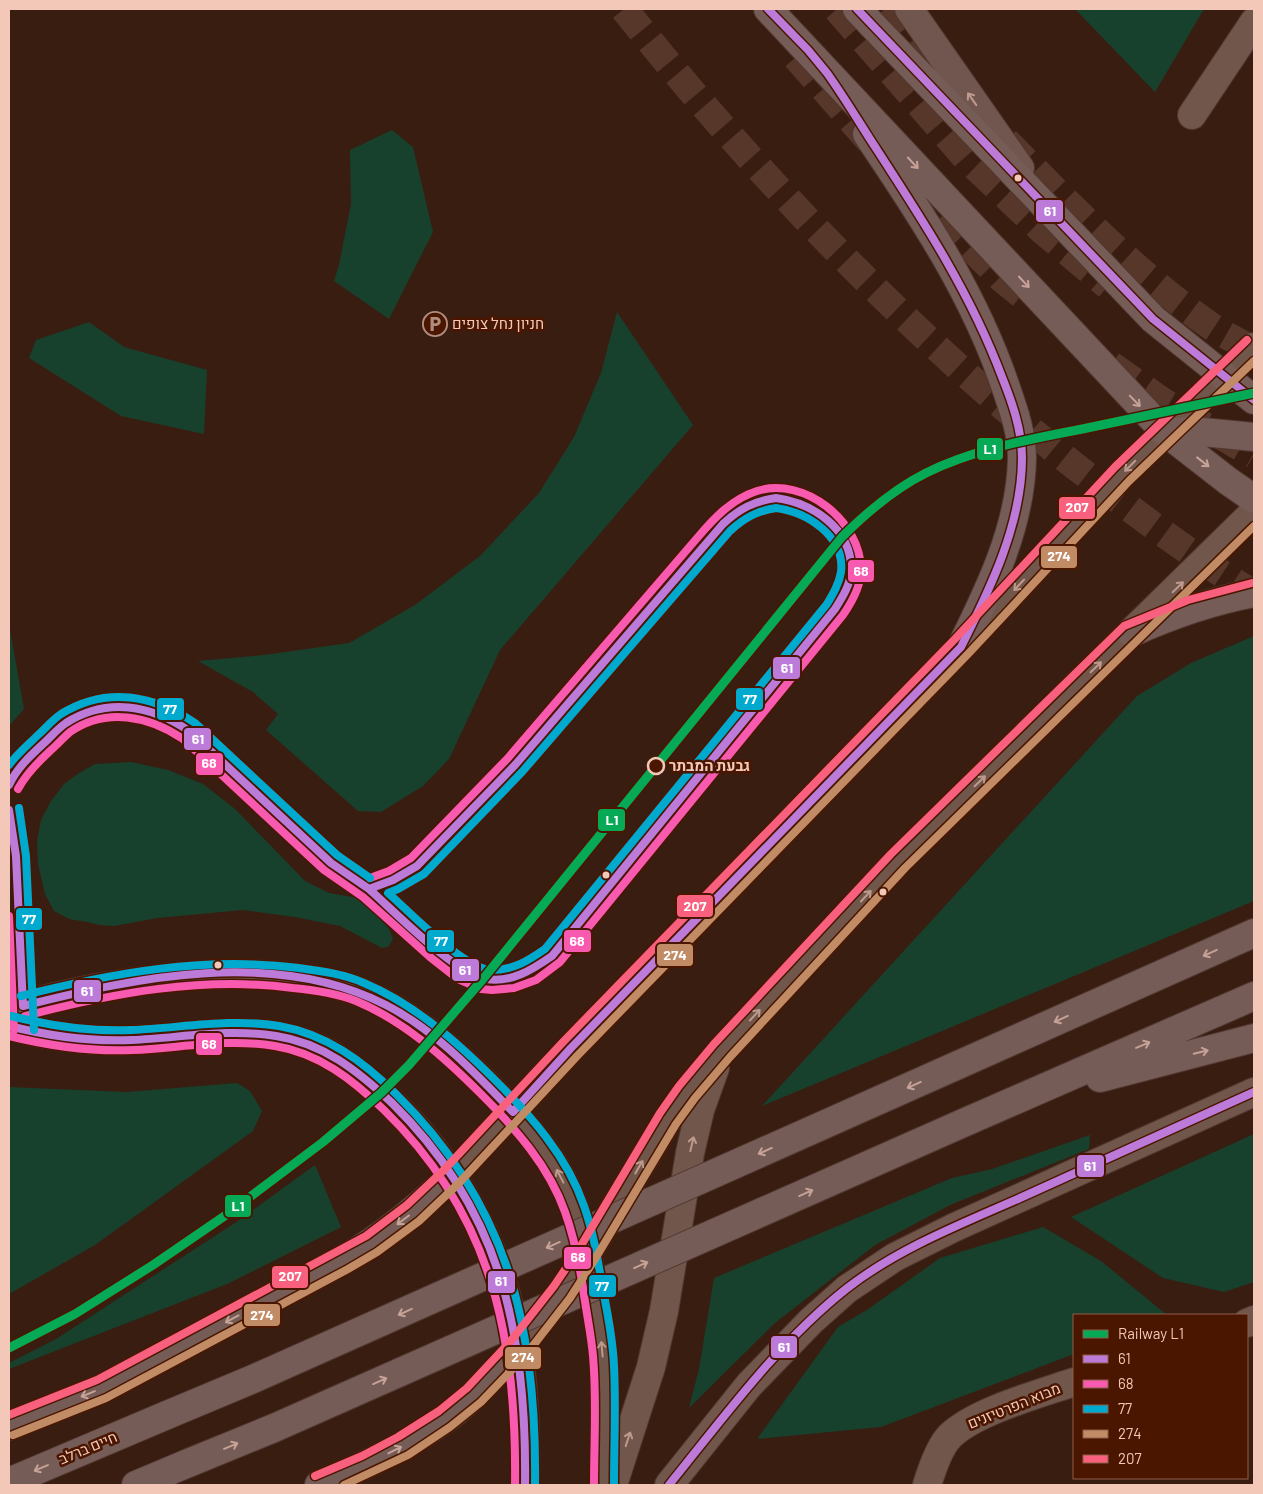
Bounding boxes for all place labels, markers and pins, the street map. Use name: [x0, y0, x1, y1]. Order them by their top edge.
unlabelled marker: [1013, 173, 1023, 183]
parking icon: חניון נחל צופים: [422, 311, 448, 337]
place label: חניון נחל צופים: [452, 314, 544, 332]
place label: גבעת המבתר: [669, 756, 750, 774]
marker: גבעת המבתר: [647, 757, 665, 775]
unlabelled marker: [601, 870, 611, 880]
unlabelled marker: [878, 887, 888, 897]
unlabelled marker: [213, 960, 223, 970]

